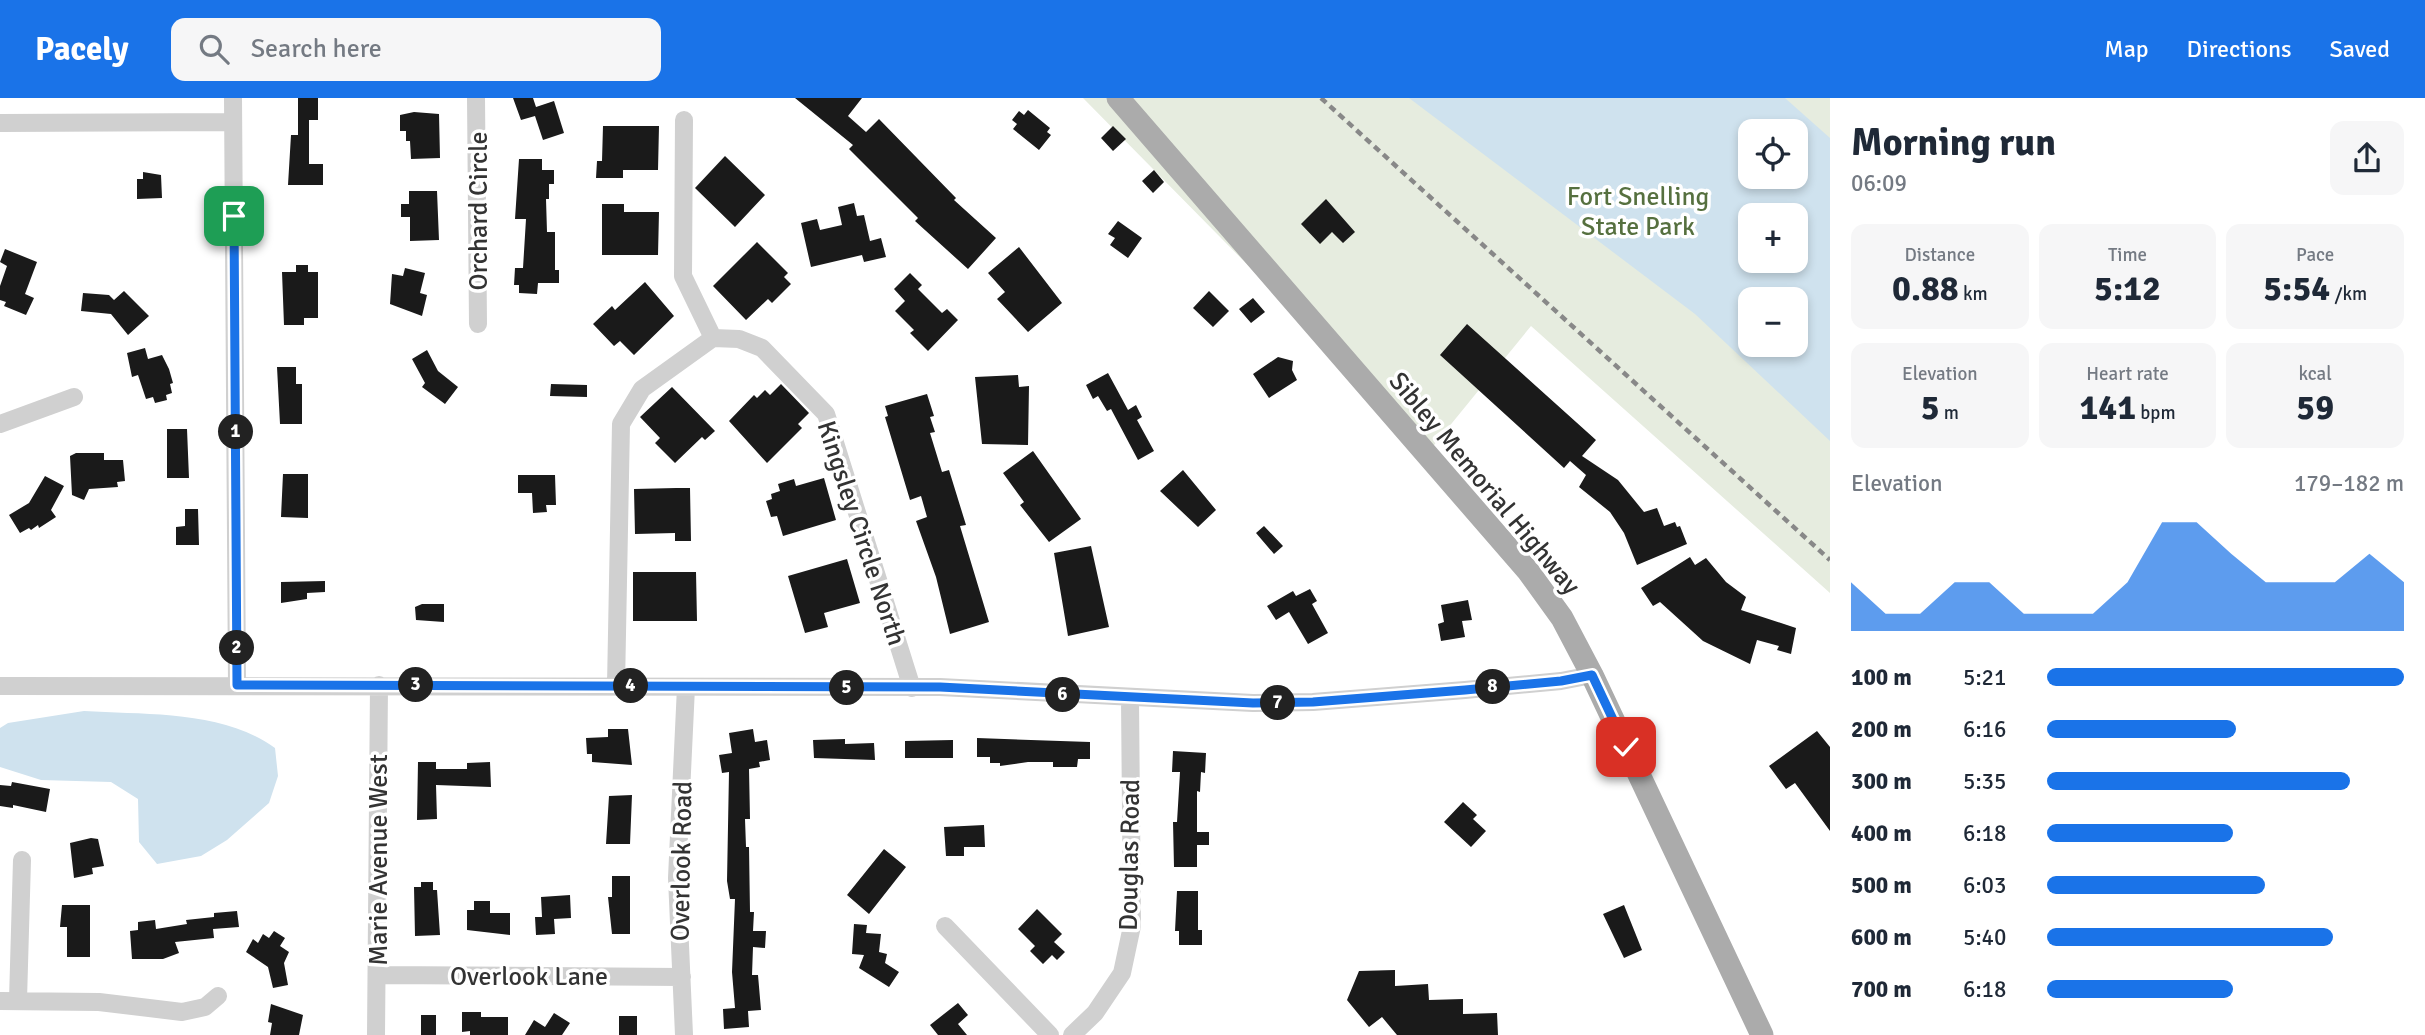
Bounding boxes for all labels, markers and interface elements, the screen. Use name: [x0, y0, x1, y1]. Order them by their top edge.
search box: [171, 18, 661, 81]
text: Pacely: [35, 29, 129, 70]
icon: search: [195, 30, 233, 68]
text: Search here: [251, 33, 382, 65]
text: Map: [2104, 34, 2149, 64]
text: Directions: [2187, 34, 2292, 64]
text: Saved: [2330, 34, 2390, 64]
map controls: [1738, 119, 1808, 357]
button: locate: [1738, 119, 1808, 189]
text: Morning run: [1851, 119, 2056, 166]
button: share: [2330, 121, 2404, 195]
street label: Orchard Circle: [463, 131, 495, 291]
text: 06:09: [1851, 169, 1907, 198]
park label: Fort Snelling State Park: [1567, 181, 1709, 243]
pin: [204, 186, 264, 246]
icon: arrive: [215, 197, 253, 235]
button: +: [1738, 203, 1808, 273]
text: Distance: [1904, 243, 1975, 267]
text: Time: [2108, 243, 2147, 267]
text: Pace: [2296, 243, 2334, 267]
text: 0.88: [1892, 267, 1959, 310]
text: 5:12: [2094, 267, 2161, 310]
text: 5:54: [2263, 267, 2330, 310]
text: km: [1959, 282, 1988, 306]
text: /km: [2330, 282, 2367, 306]
button: −: [1738, 287, 1808, 357]
text: Elevation: [1902, 362, 1978, 386]
text: Heart rate: [2086, 362, 2169, 386]
text: kcal: [2299, 362, 2332, 386]
street label: Sibley Memorial Highway: [1382, 366, 1587, 601]
text: 5: [1921, 386, 1940, 429]
text: 141: [2079, 386, 2136, 429]
text: 59: [2296, 386, 2334, 429]
text: m: [1940, 401, 1959, 425]
text: bpm: [2136, 401, 2176, 425]
pin: 1: [218, 414, 254, 450]
street label: Kingsley Circle North: [810, 417, 912, 650]
text: 1: [230, 419, 241, 443]
text: Elevation: [1851, 469, 1943, 498]
text: 179–182 m: [2294, 469, 2404, 498]
pin: 2: [219, 630, 254, 666]
text: 2: [231, 635, 242, 659]
text: 100 m: [1851, 663, 1912, 692]
text: 5:21: [1963, 663, 2006, 692]
pin: 3: [398, 668, 434, 702]
pin: 4: [614, 668, 648, 704]
pin: 5: [830, 670, 864, 706]
pin: 8: [1476, 670, 1510, 704]
text: 3: [410, 672, 421, 696]
text: 4: [625, 673, 636, 697]
text: 8: [1487, 674, 1498, 698]
text: 5: [841, 675, 852, 699]
pin: 6: [1046, 678, 1080, 712]
text: 6: [1057, 682, 1068, 706]
pin: 7: [1260, 686, 1296, 720]
text: 7: [1272, 690, 1283, 714]
text: 200 m: [1851, 715, 1912, 744]
text: 6:16: [1963, 715, 2006, 744]
pin: [1596, 717, 1656, 777]
icon: check: [1607, 728, 1645, 766]
street label: Marie Avenue West: [363, 754, 395, 966]
text: 300 m: [1851, 767, 1912, 796]
text: 5:35: [1963, 767, 2006, 796]
street label: Douglas Road: [1113, 779, 1147, 931]
street label: Overlook Road: [665, 781, 699, 941]
text: 400 m: [1851, 819, 1912, 848]
text: 6:18: [1963, 819, 2006, 848]
text: 500 m: [1851, 871, 1912, 900]
text: 6:03: [1963, 871, 2006, 900]
text: 600 m: [1851, 923, 1912, 952]
text: 5:40: [1963, 923, 2006, 952]
street label: Overlook Lane: [450, 961, 608, 993]
text: 700 m: [1851, 975, 1912, 1004]
text: 6:18: [1963, 975, 2006, 1004]

